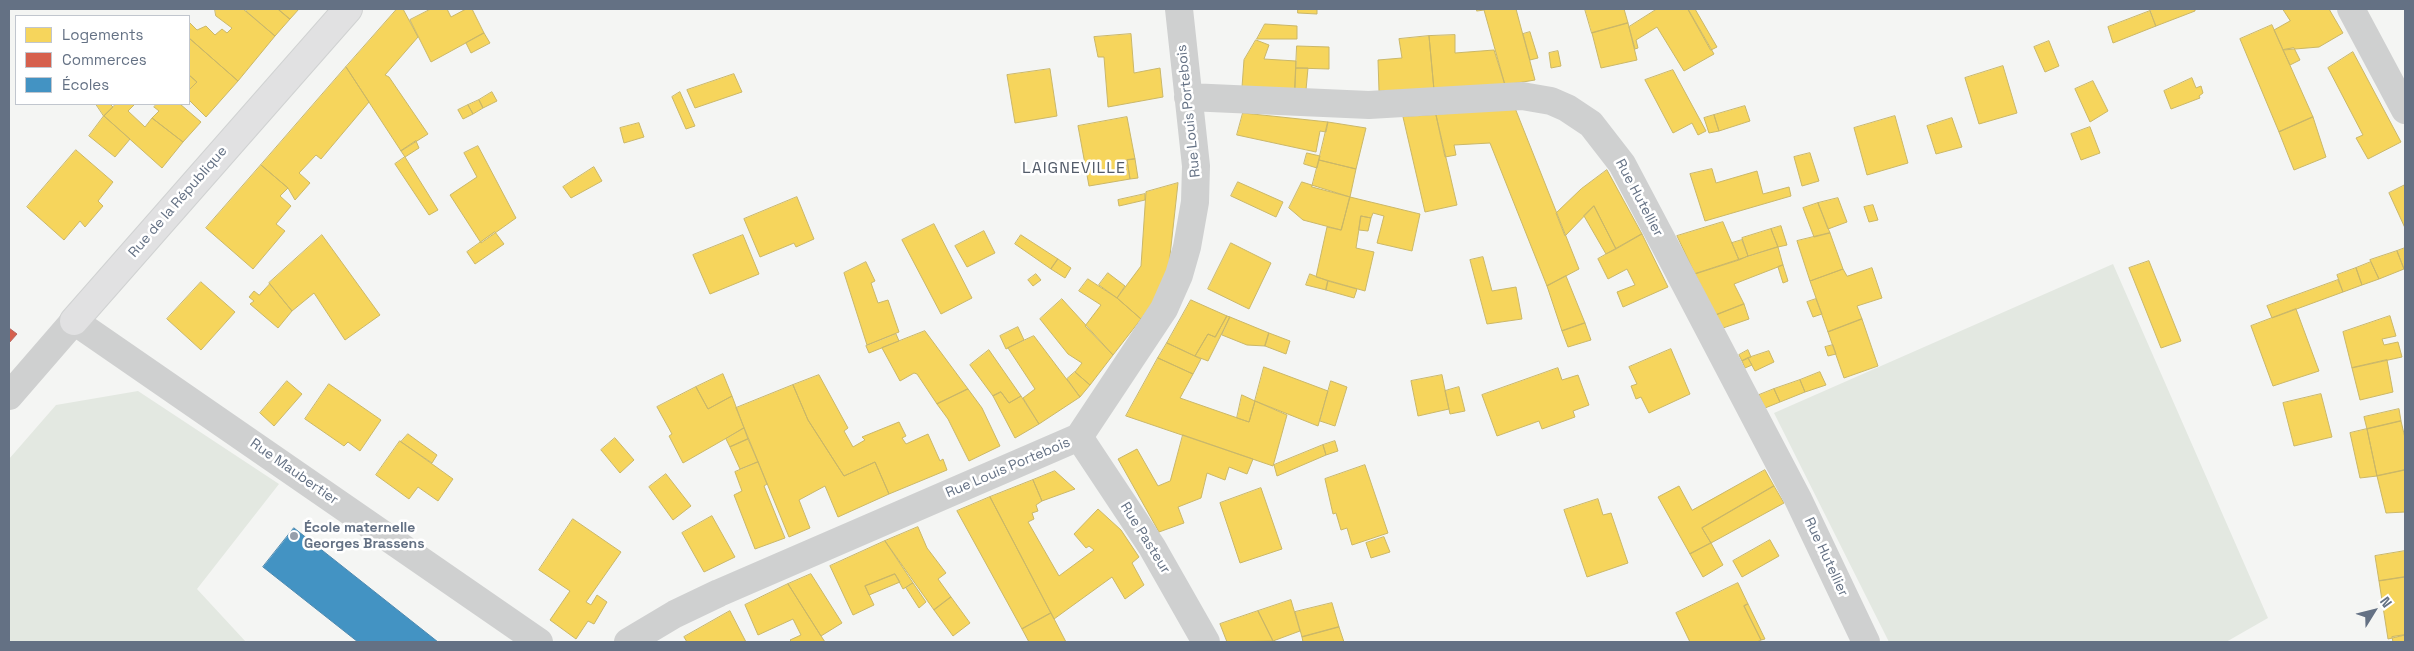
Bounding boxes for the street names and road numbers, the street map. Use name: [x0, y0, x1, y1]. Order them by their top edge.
street label: Rue Louis Portebois: [1174, 44, 1204, 178]
street label: Rue de la République: [125, 143, 231, 261]
street label: Rue Hutellier: [1612, 156, 1666, 240]
street label: Rue Louis Portebois: [943, 434, 1073, 502]
street label: Rue Maubertier: [247, 435, 341, 509]
street label: Rue Pasteur: [1116, 499, 1174, 577]
street label: Rue Hutellier: [1800, 515, 1852, 599]

